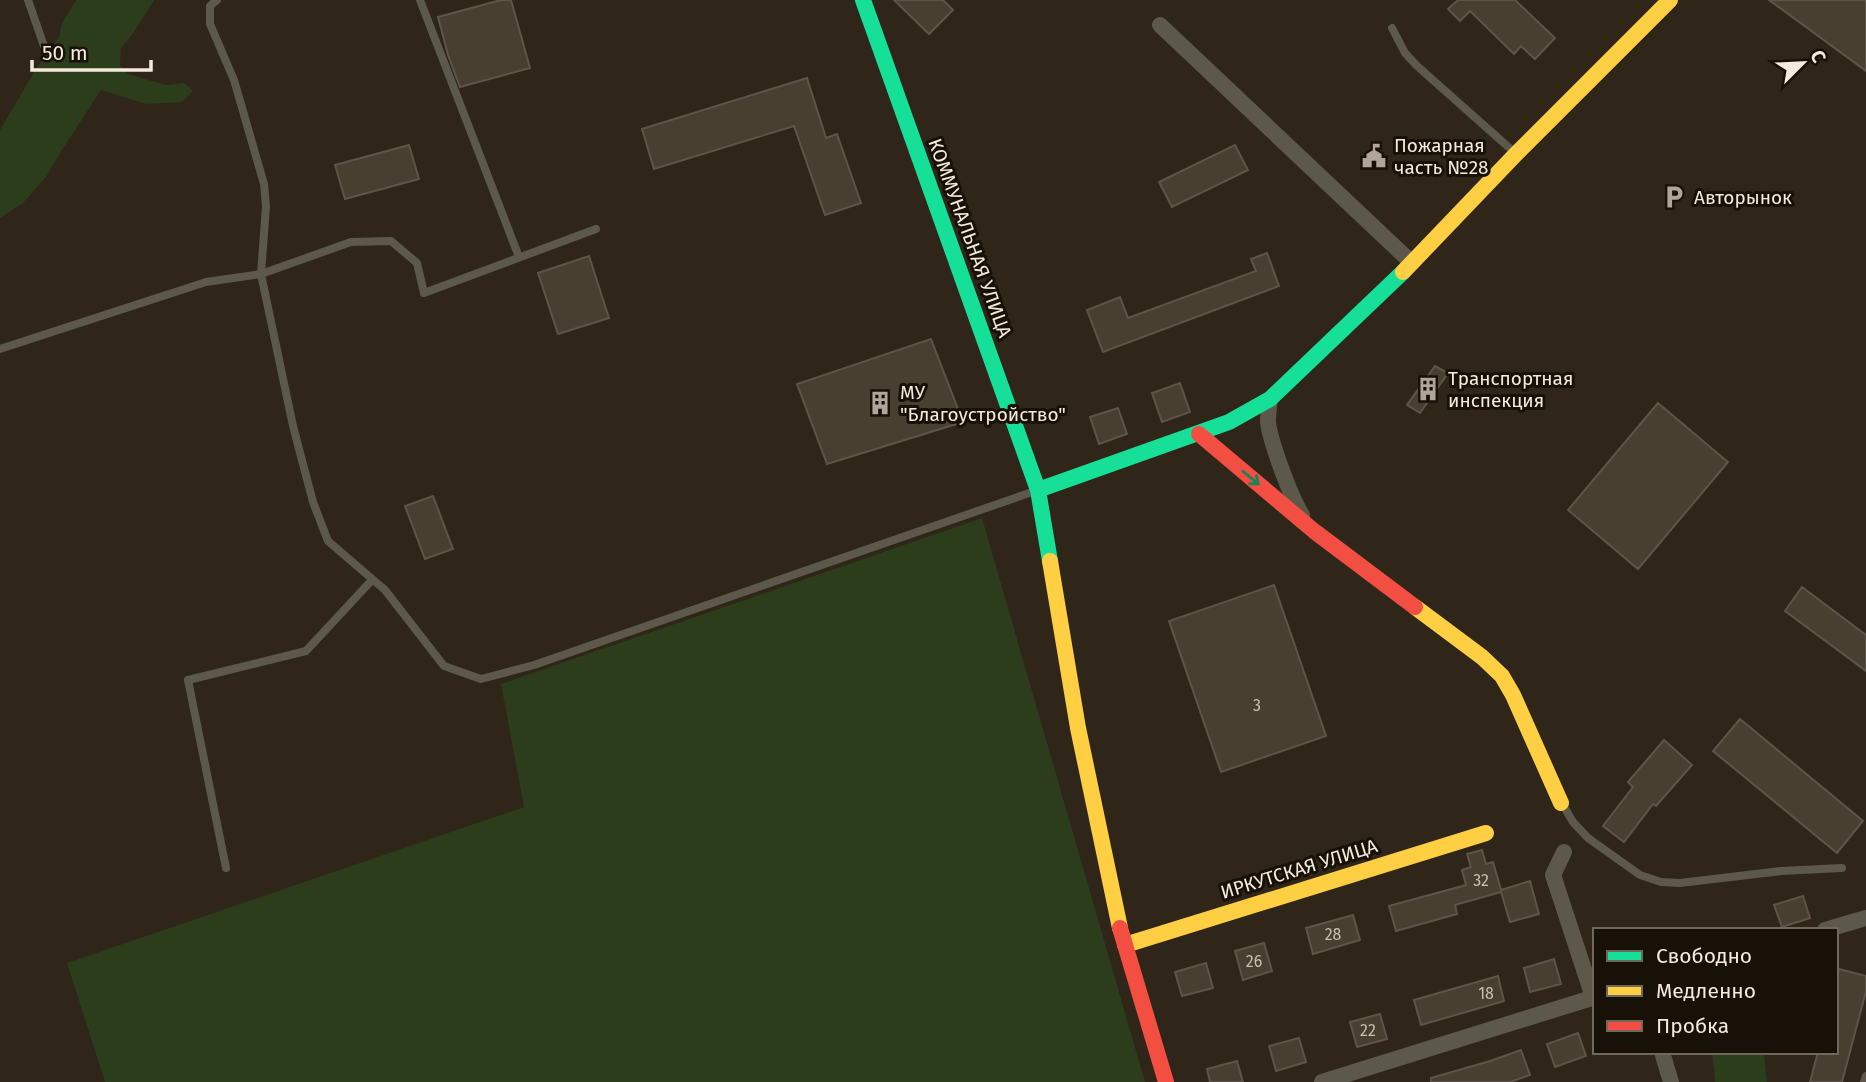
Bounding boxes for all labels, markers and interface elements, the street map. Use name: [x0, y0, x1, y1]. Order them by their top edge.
scale bar: [32, 28, 150, 72]
north arrow: [1768, 28, 1838, 98]
text: 50 m: [42, 40, 88, 66]
text: С: [1805, 47, 1831, 66]
place label: Пожарная часть №28: [1394, 134, 1489, 179]
street label: КОММУНАЛЬНАЯ УЛИЦА: [923, 135, 1017, 341]
public building icon: Пожарная часть №28: [1360, 142, 1388, 170]
parking icon: Авторынок: [1660, 183, 1688, 211]
place label: Авторынок: [1694, 186, 1792, 209]
place label: Транспортная инспекция: [1448, 367, 1573, 412]
building icon: Транспортная инспекция: [1414, 375, 1442, 403]
place label: МУ "Благоустройство": [900, 381, 1066, 426]
building icon: МУ "Благоустройство": [866, 389, 894, 417]
one-way arrow: [1241, 471, 1259, 486]
house number: 3: [1253, 696, 1261, 715]
street label: ИРКУТСКАЯ УЛИЦА: [1218, 834, 1380, 904]
house number: 32: [1473, 871, 1489, 890]
house number: 28: [1325, 925, 1342, 944]
legend: [1593, 928, 1838, 1054]
text: Свободно: [1656, 943, 1752, 969]
house number: 26: [1246, 952, 1262, 971]
text: Медленно: [1656, 978, 1756, 1004]
house number: 18: [1478, 984, 1494, 1003]
text: Пробка: [1656, 1013, 1729, 1039]
house number: 22: [1360, 1021, 1376, 1040]

